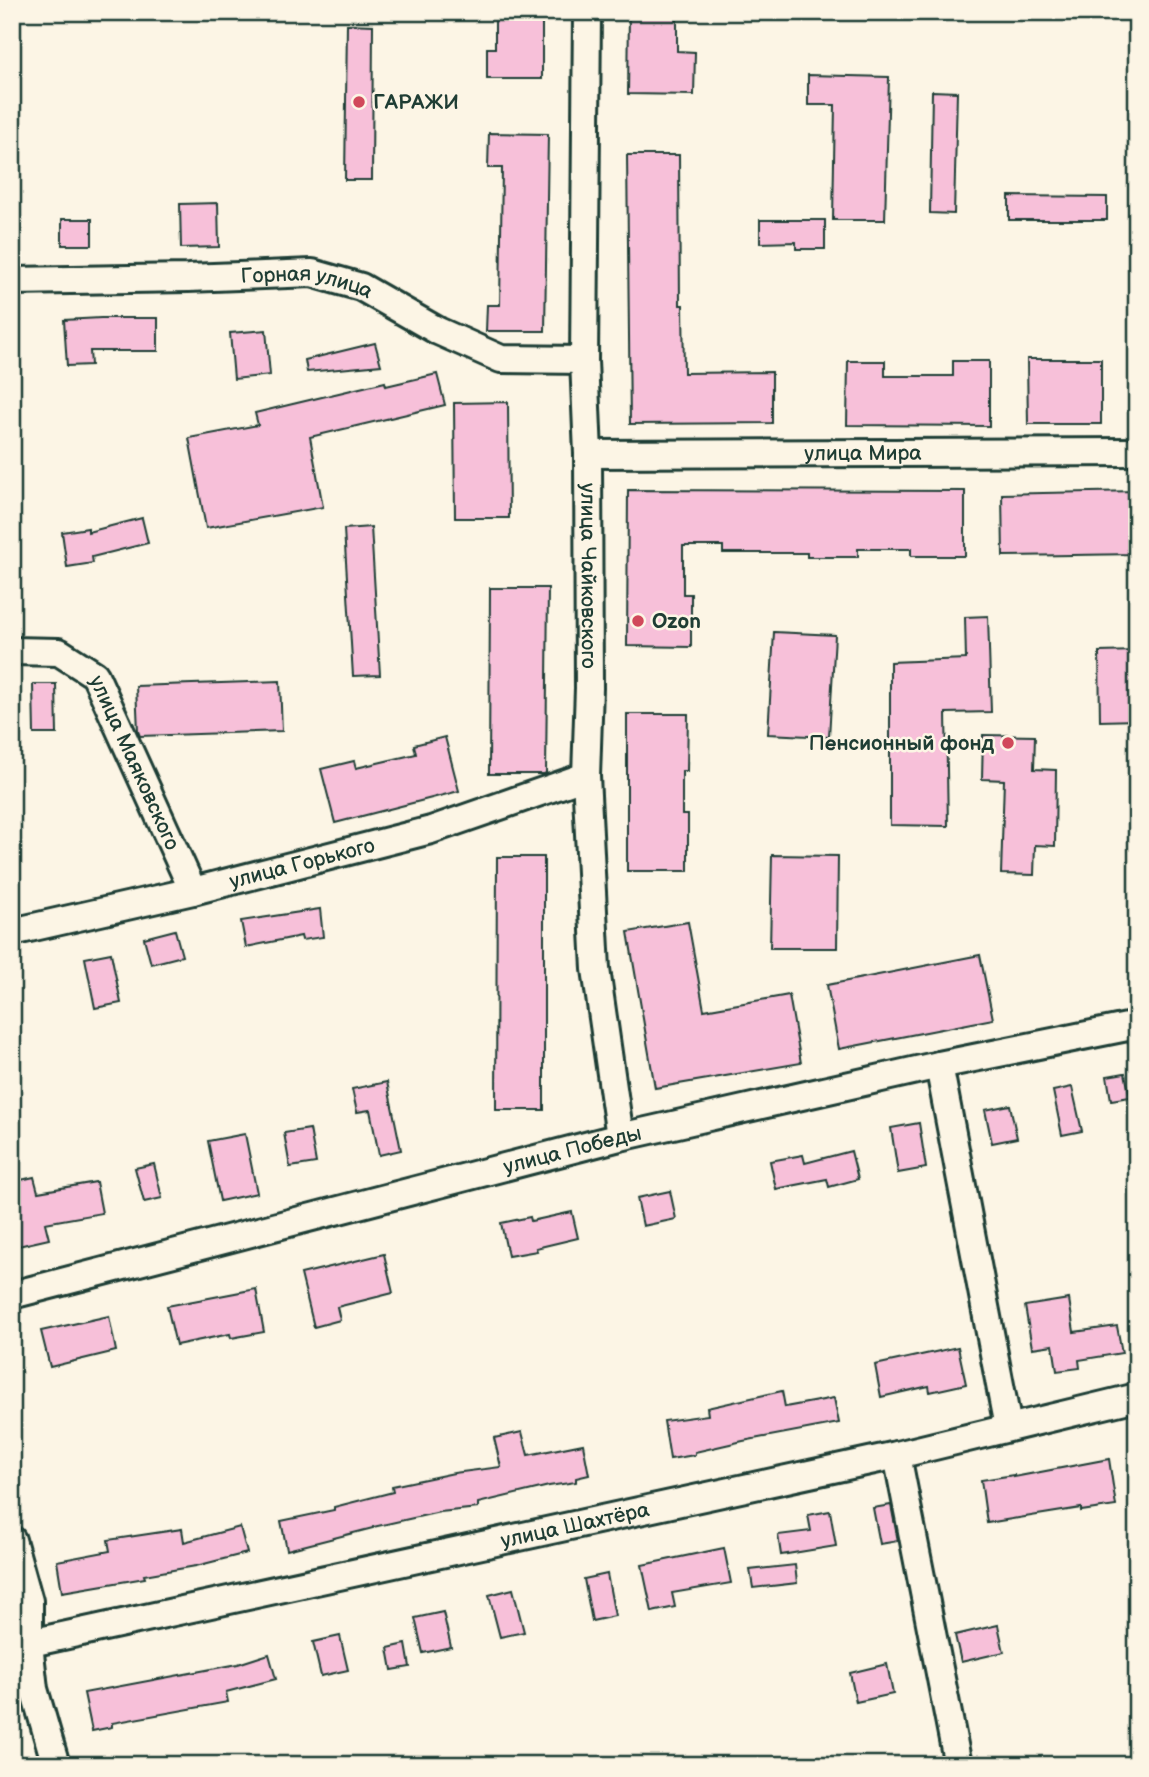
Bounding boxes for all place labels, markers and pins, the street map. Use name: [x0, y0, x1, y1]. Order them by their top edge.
place label: ГАРАЖИ: [373, 90, 459, 115]
marker: ГАРАЖИ: [351, 94, 367, 110]
place label: Ozon: [652, 609, 701, 634]
marker: Ozon: [630, 613, 646, 629]
place label: Пенсионный фонд: [809, 731, 994, 756]
marker: Пенсионный фонд: [1000, 735, 1016, 751]

